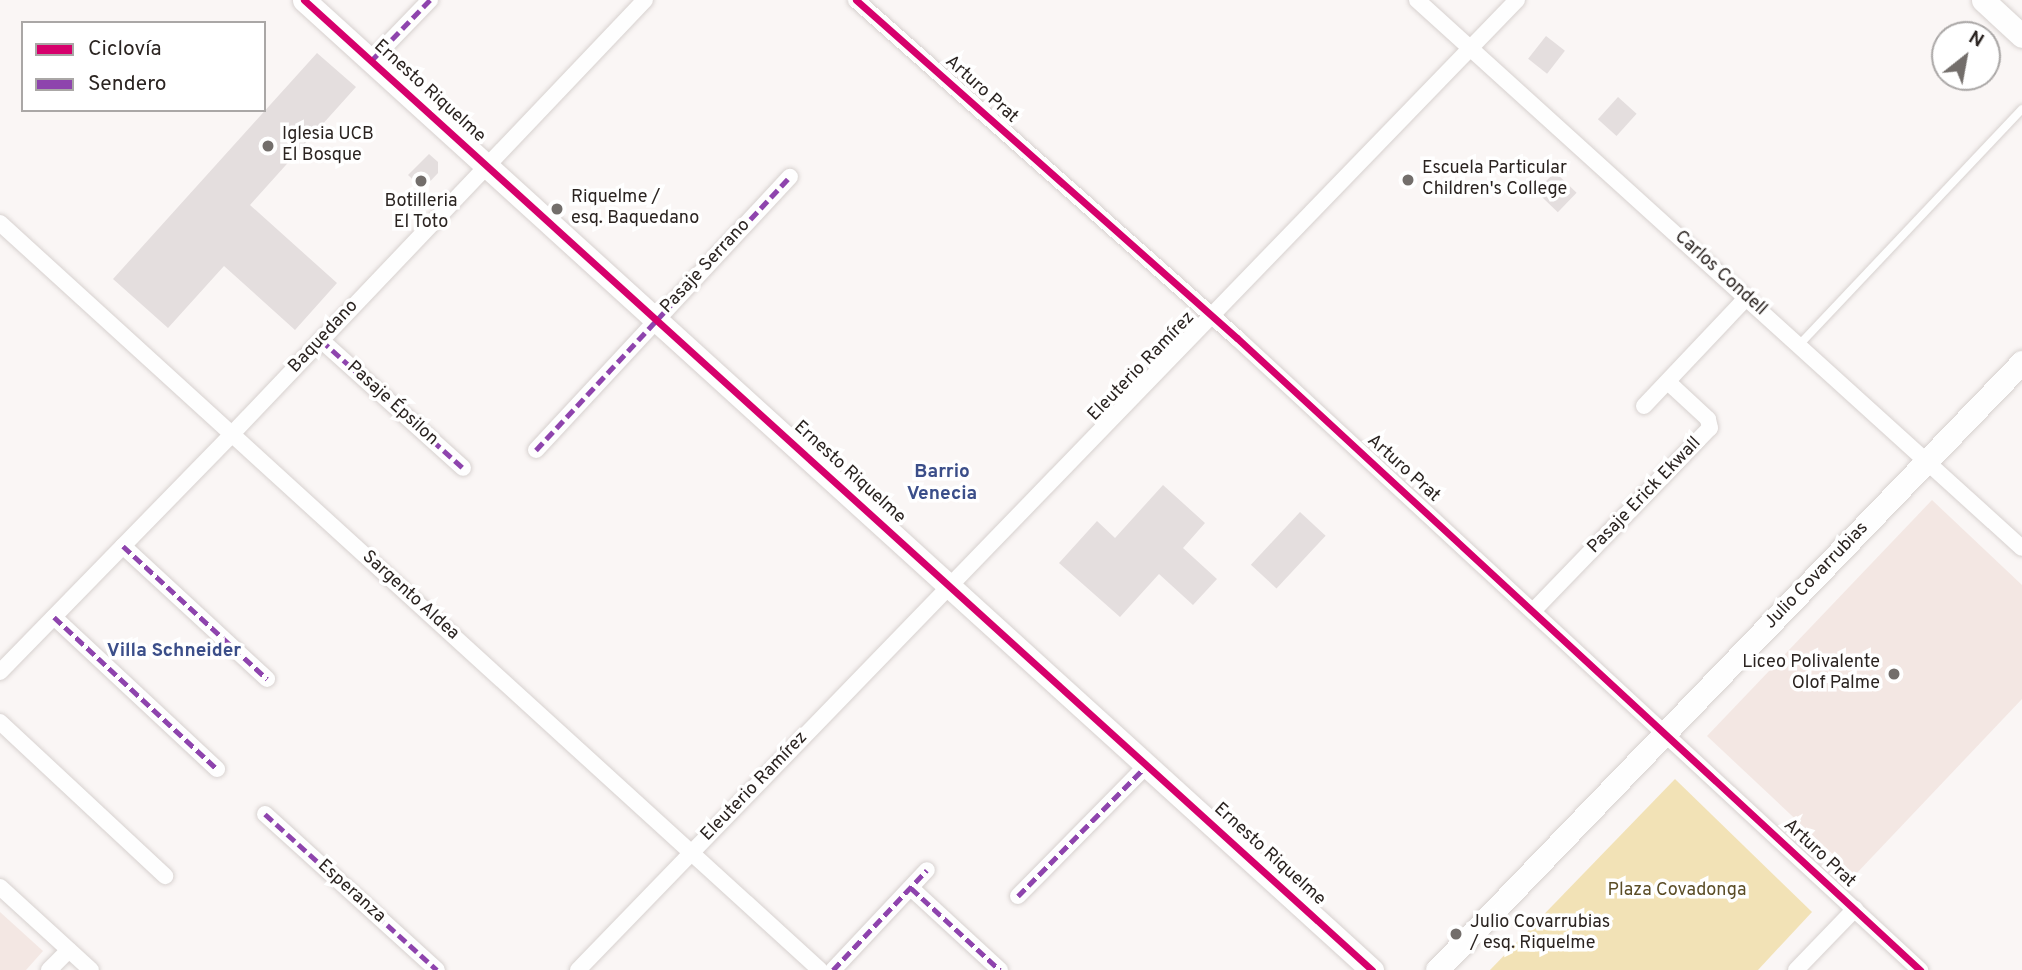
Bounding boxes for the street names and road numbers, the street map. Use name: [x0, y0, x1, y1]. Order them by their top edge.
street label: Ernesto Riquelme: [369, 36, 489, 148]
street label: Arturo Prat: [940, 52, 1022, 128]
street label: Pasaje Serrano: [657, 215, 755, 319]
street label: Carlos Condell: [1669, 227, 1771, 321]
street label: Baquedano: [285, 296, 363, 378]
street label: Eleuterio Ramírez: [1084, 308, 1200, 426]
street label: Pasaje Épsilon: [342, 357, 442, 451]
street label: Ernesto Riquelme: [789, 417, 909, 529]
street label: Arturo Prat: [1362, 431, 1444, 507]
street label: Pasaje Erick Ekwall: [1584, 433, 1706, 559]
street label: Julio Covarrubias: [1761, 518, 1873, 634]
street label: Sargento Aldea: [357, 547, 463, 645]
street label: Eleuterio Ramírez: [697, 728, 813, 846]
street label: Ernesto Riquelme: [1209, 799, 1329, 911]
street label: Arturo Prat: [1778, 815, 1860, 893]
street label: Esperanza: [312, 856, 390, 928]

